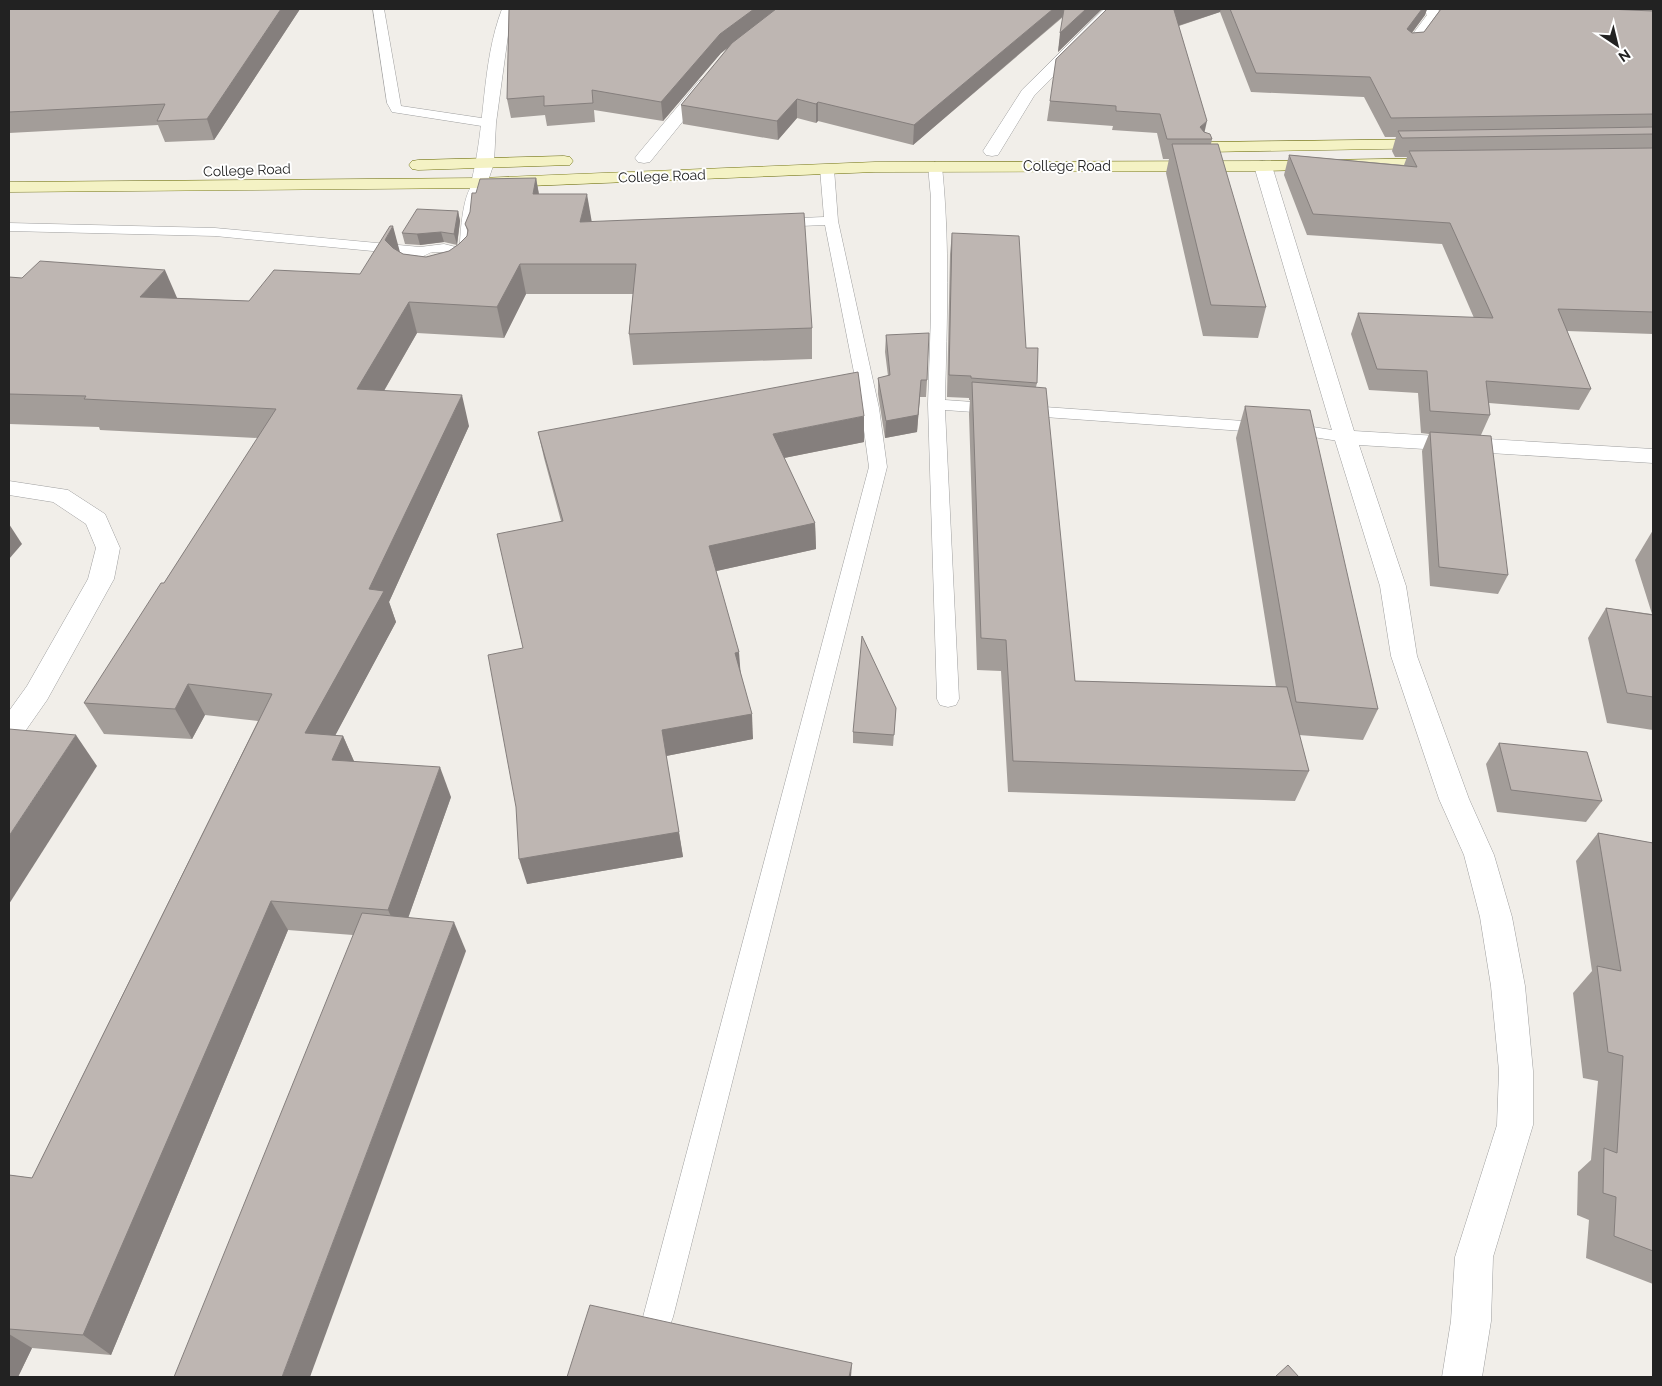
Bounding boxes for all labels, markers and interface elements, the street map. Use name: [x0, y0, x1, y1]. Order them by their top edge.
north arrow: [1592, 20, 1642, 70]
text: N: [1615, 46, 1633, 65]
street label: College Road: [1023, 158, 1111, 174]
street label: College Road: [203, 160, 291, 180]
street label: College Road: [618, 166, 706, 186]

